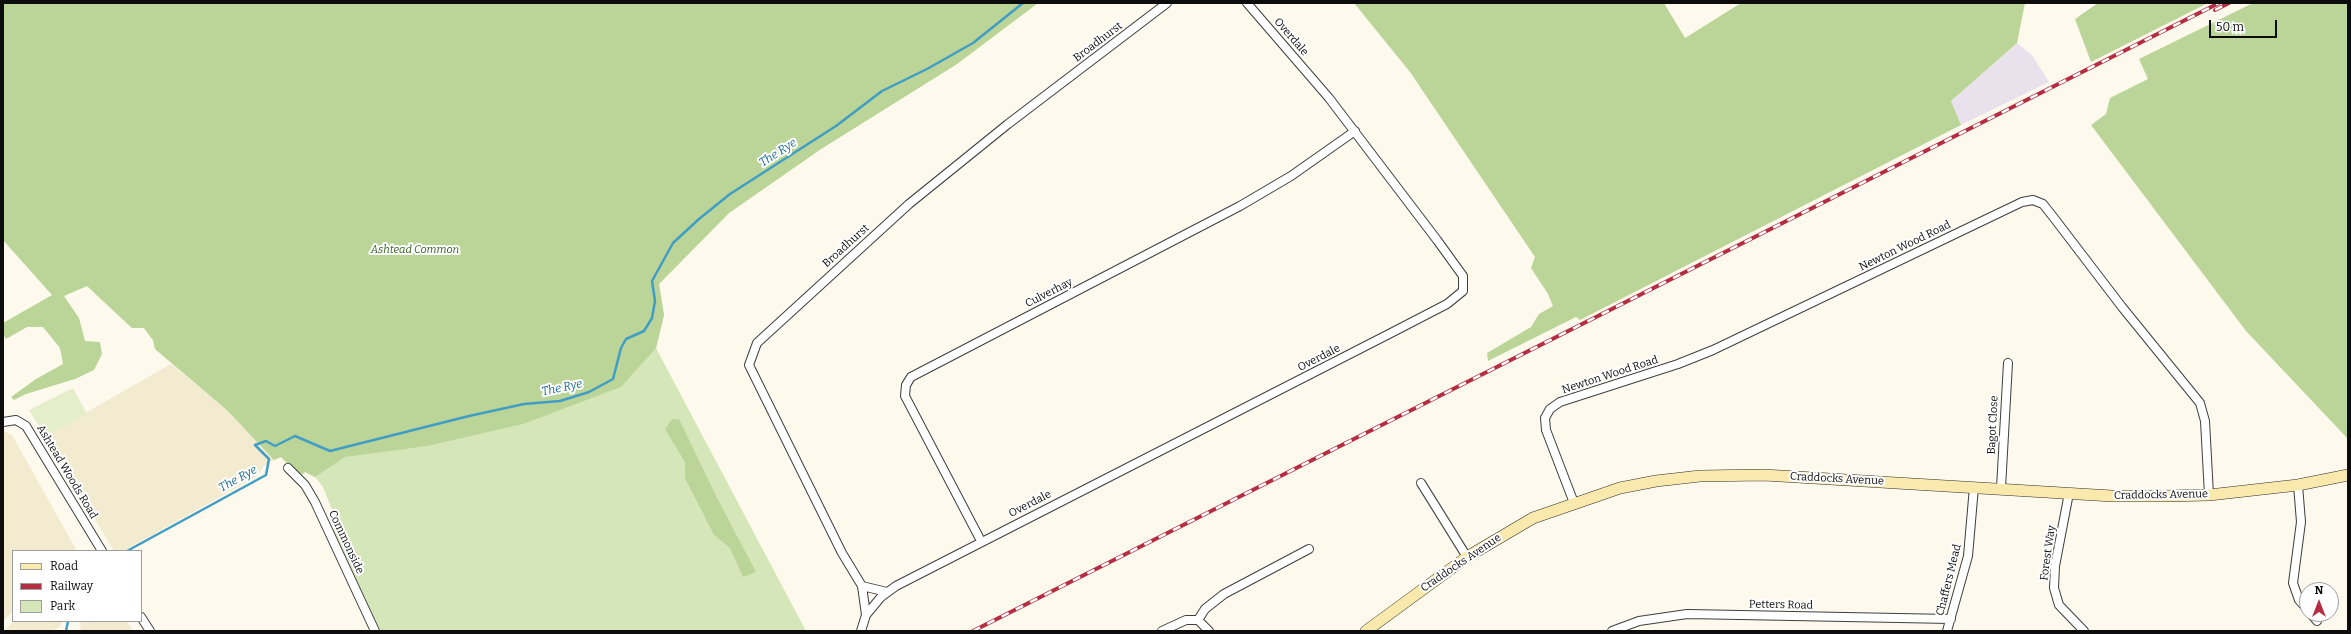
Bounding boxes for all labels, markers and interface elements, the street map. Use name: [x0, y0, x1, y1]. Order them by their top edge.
scale bar: [2211, 12, 2279, 38]
street label: Overdale: [1271, 15, 1311, 59]
street label: Broadhurst: [1071, 19, 1125, 65]
text: 50 m: [2216, 20, 2244, 34]
water label: The Rye: [757, 136, 799, 170]
street label: Newton Wood Road: [1857, 218, 1953, 274]
street label: Broadhurst: [820, 222, 872, 270]
park label: Ashtead Common: [371, 243, 459, 257]
street label: Culverhay: [1023, 276, 1075, 310]
street label: Overdale: [1296, 342, 1342, 374]
street label: Newton Wood Road: [1560, 353, 1660, 397]
water label: The Rye: [540, 377, 584, 399]
street label: Bagot Close: [1985, 395, 2001, 455]
street label: Ashtead Woods Road: [34, 423, 100, 521]
water label: The Rye: [216, 463, 260, 495]
street label: Craddocks Avenue: [1790, 470, 1884, 488]
street label: Overdale: [1007, 488, 1053, 520]
street label: Craddocks Avenue: [2114, 488, 2208, 502]
street label: Commonside: [326, 508, 366, 576]
street label: Forest Way: [2038, 524, 2058, 582]
street label: Craddocks Avenue: [1418, 531, 1504, 595]
street label: Chaffers Mead: [1934, 543, 1964, 617]
legend: [12, 550, 142, 622]
text: Road: [50, 559, 78, 573]
text: Railway: [50, 579, 93, 593]
north arrow: [2299, 582, 2339, 622]
text: N: [2315, 584, 2323, 597]
street label: Petters Road: [1749, 598, 1813, 612]
text: Park: [50, 599, 75, 613]

